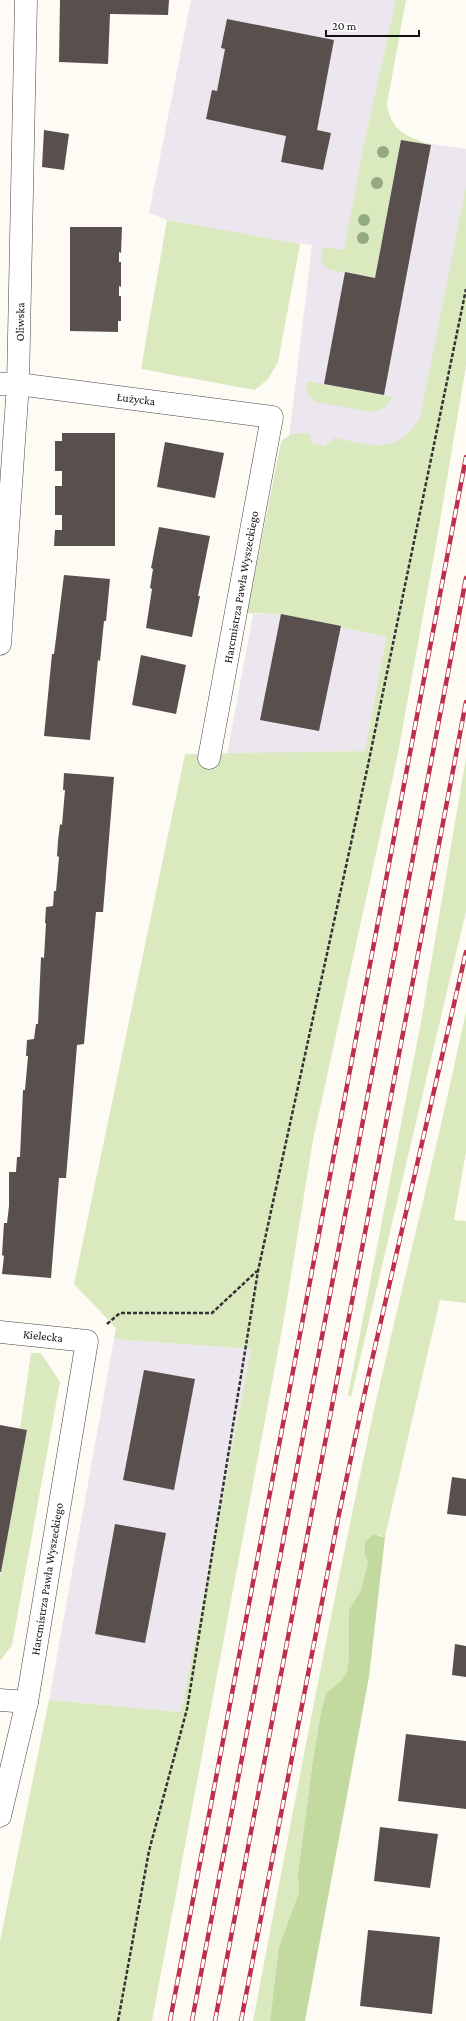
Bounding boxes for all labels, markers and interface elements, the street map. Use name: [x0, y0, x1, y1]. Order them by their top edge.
scale bar: [326, 12, 419, 38]
text: 20 m: [332, 19, 357, 33]
street label: Oliwska: [13, 302, 27, 342]
street label: Łużycka: [116, 390, 157, 408]
street label: Harcmistrza Pawła Wyszeckiego: [221, 510, 261, 664]
street label: Kielecka: [22, 1327, 64, 1345]
street label: Harcmistrza Pawła Wyszeckiego: [28, 1502, 66, 1656]

